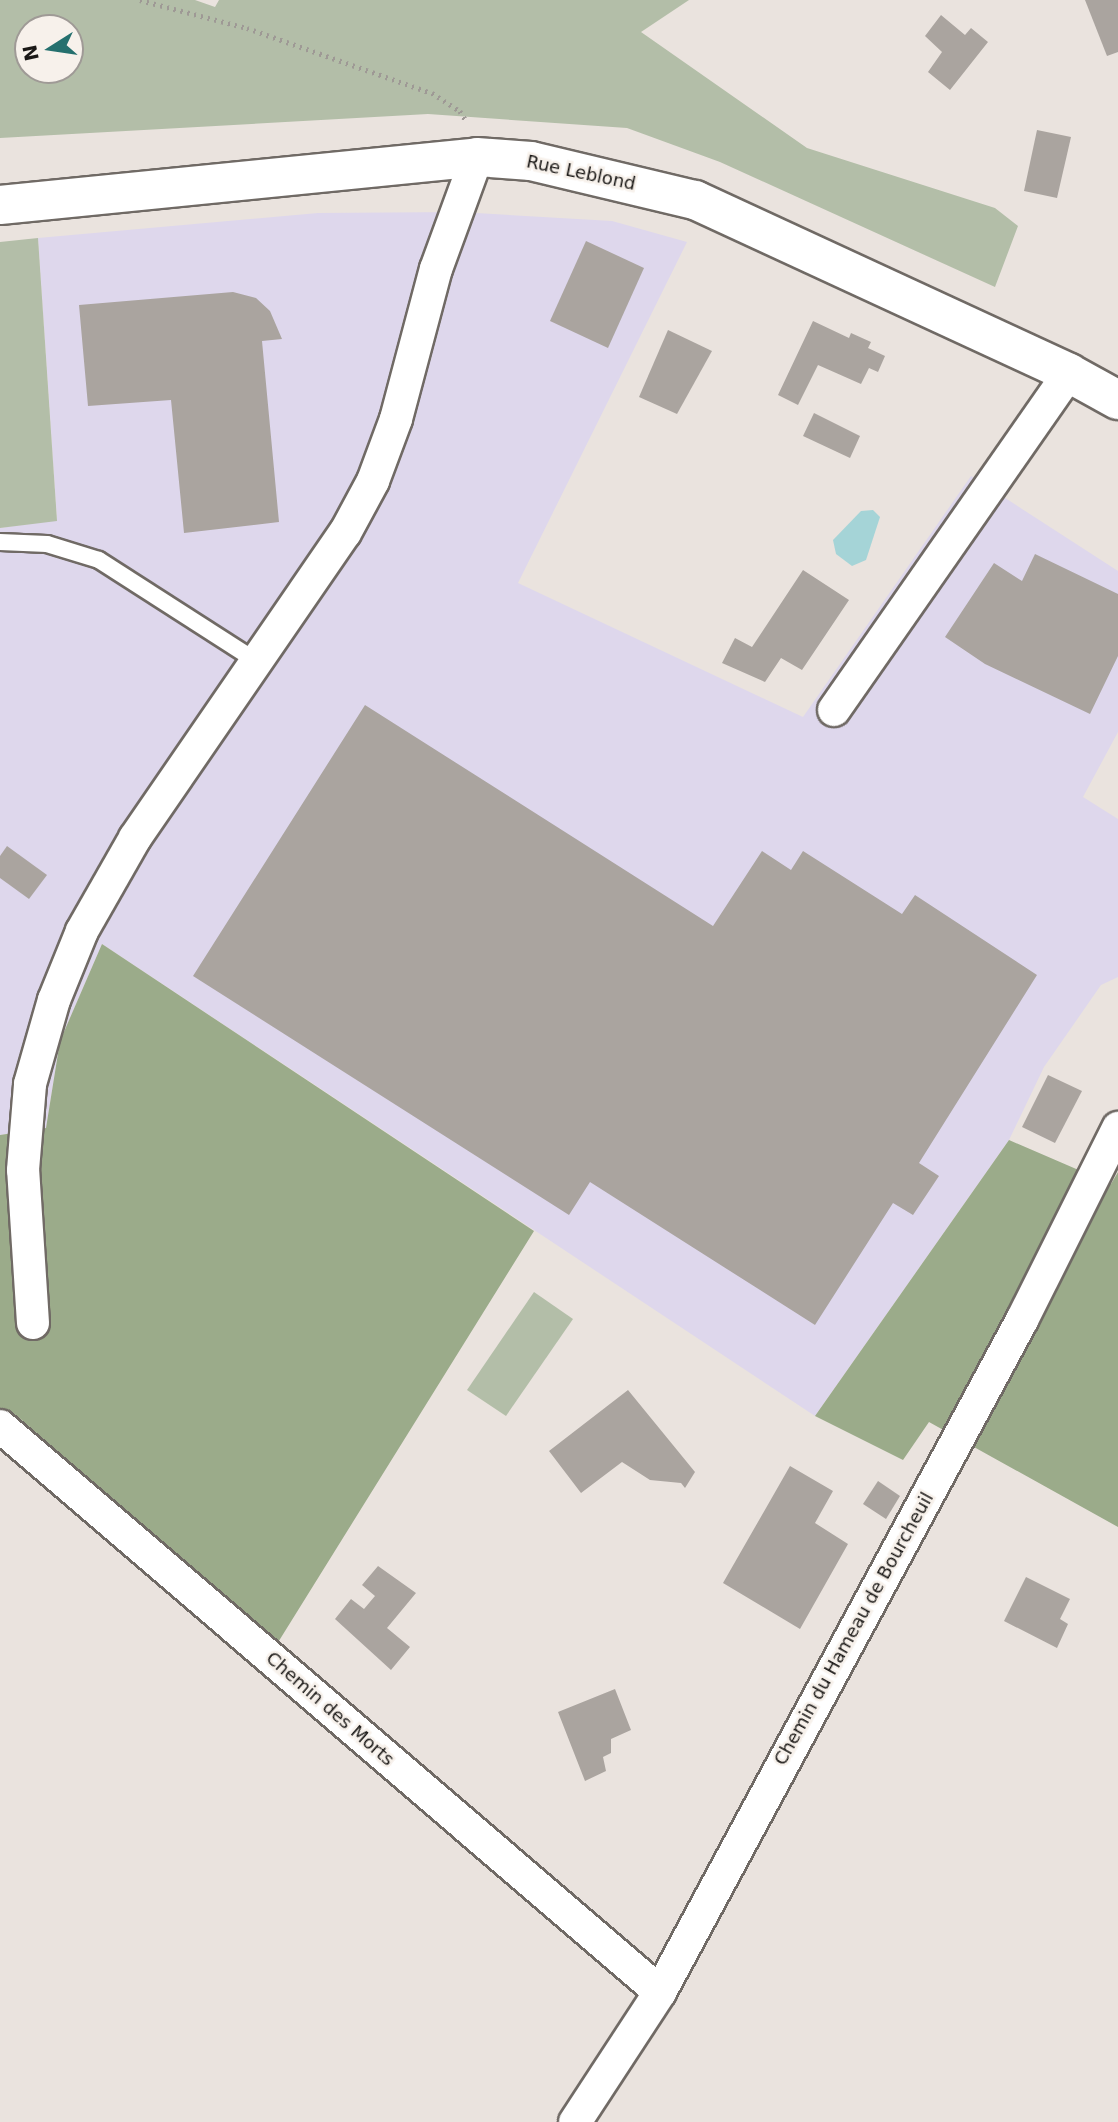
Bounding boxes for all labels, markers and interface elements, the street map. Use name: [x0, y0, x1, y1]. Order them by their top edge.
north arrow: [14, 14, 84, 84]
text: N: [18, 43, 43, 63]
street label: Rue Leblond: [524, 151, 638, 195]
street label: Chemin du Hameau de Bourcheuil: [770, 1489, 938, 1769]
street label: Chemin des Morts: [262, 1647, 398, 1771]

